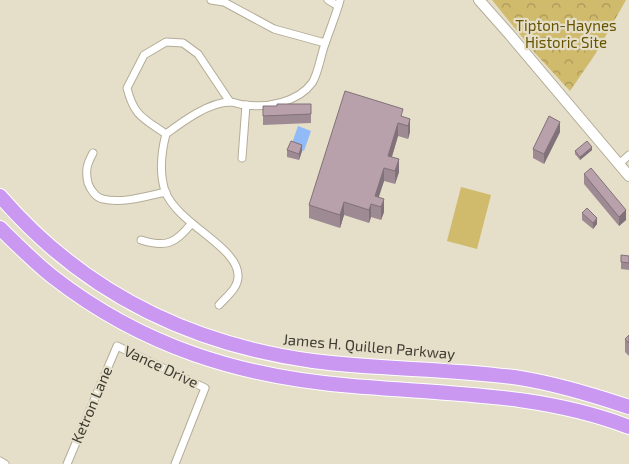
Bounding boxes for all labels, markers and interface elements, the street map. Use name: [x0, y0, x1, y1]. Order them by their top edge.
park label: Tipton-Haynes Historic Site: [515, 16, 617, 51]
street label: James H. Quillen Parkway: [282, 330, 456, 364]
street label: Vance Drive: [121, 341, 201, 391]
street label: Ketron Lane: [67, 364, 115, 446]

